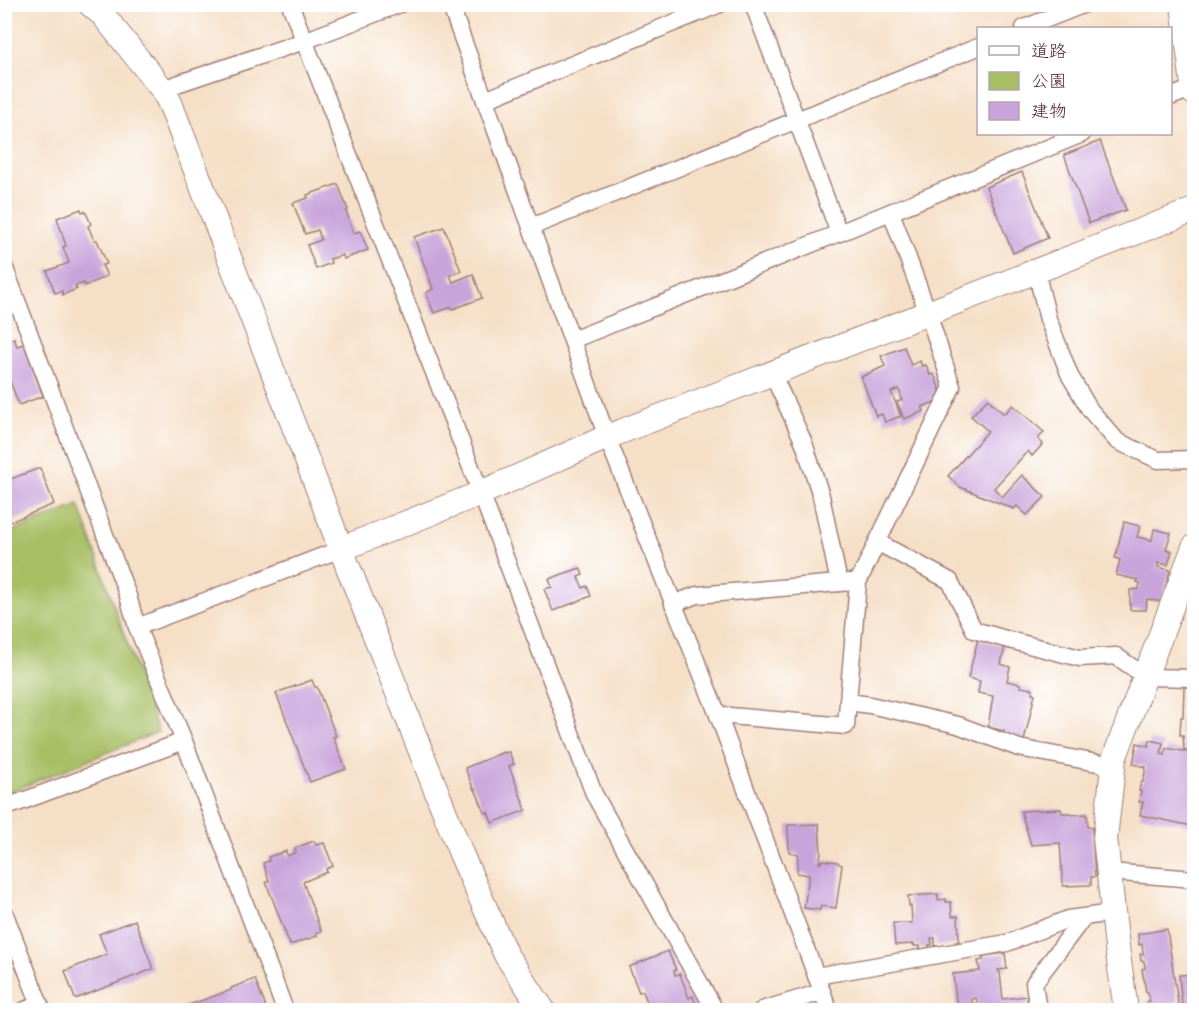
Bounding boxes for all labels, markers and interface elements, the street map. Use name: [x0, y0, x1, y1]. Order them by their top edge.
legend: [977, 27, 1172, 135]
text: 道路: [1031, 39, 1067, 62]
text: 公園: [1031, 69, 1067, 92]
text: 建物: [1031, 99, 1067, 122]

